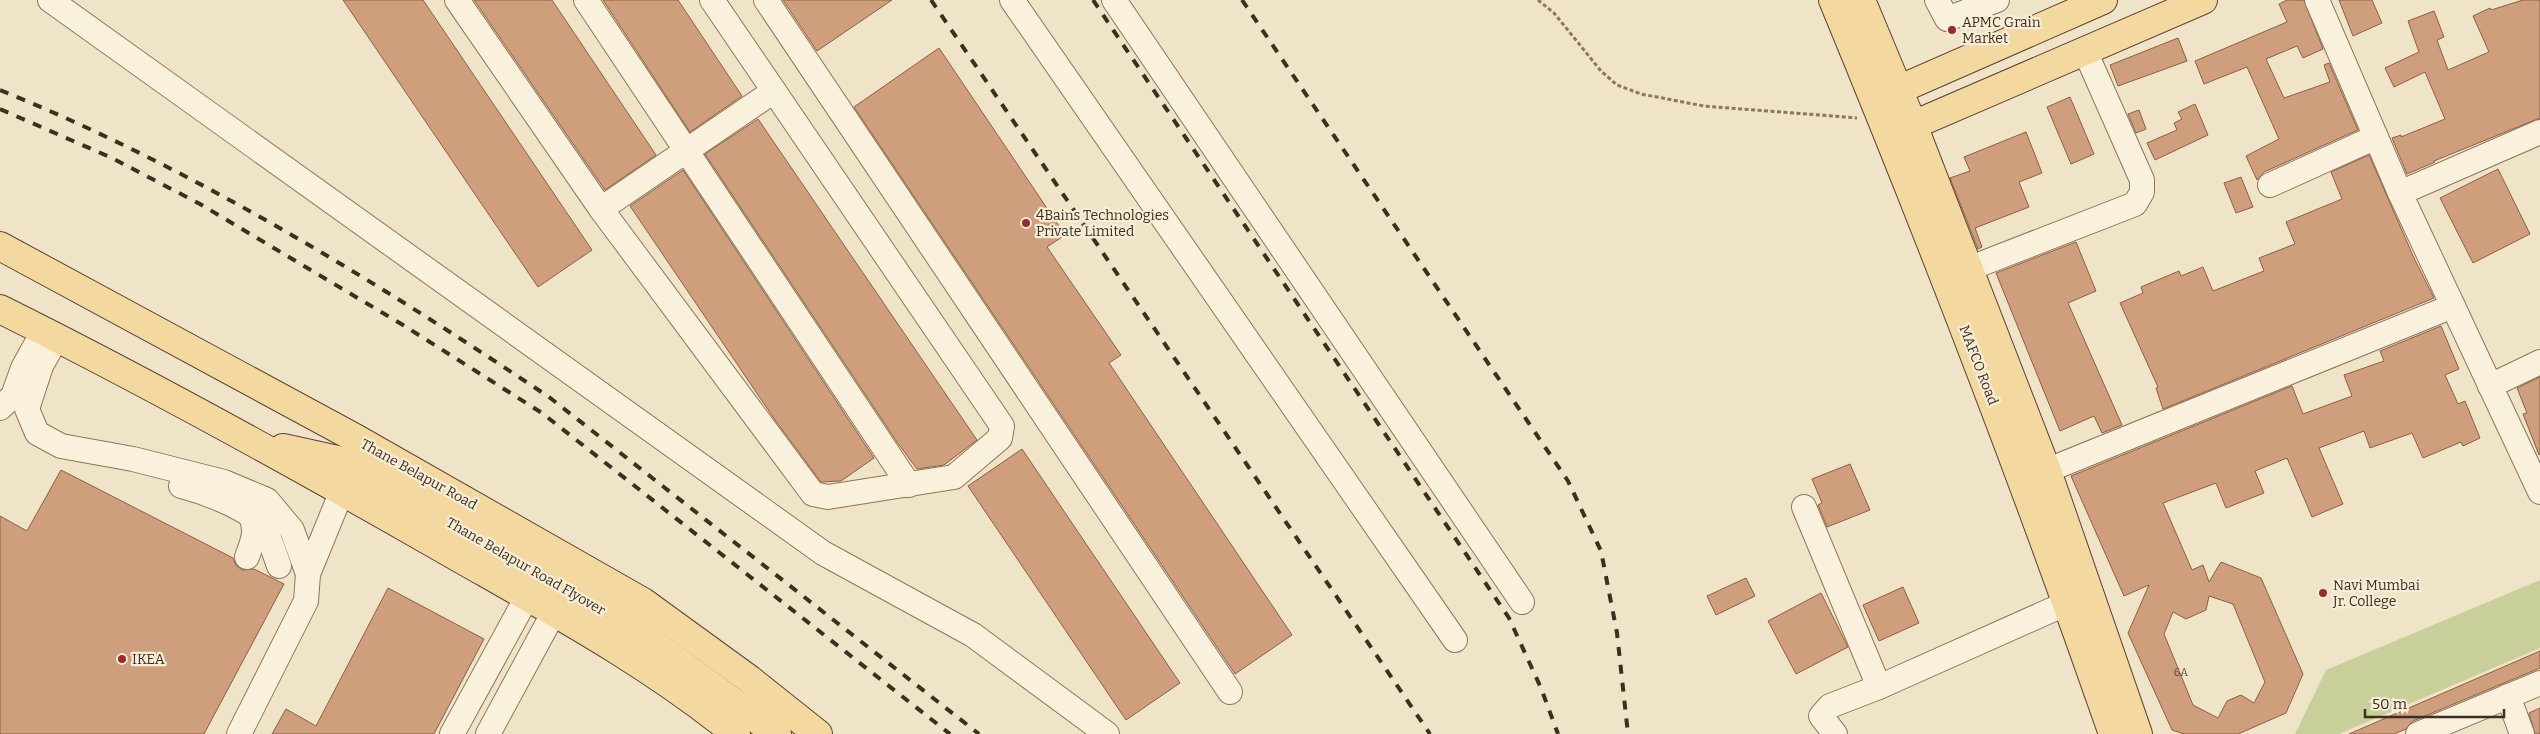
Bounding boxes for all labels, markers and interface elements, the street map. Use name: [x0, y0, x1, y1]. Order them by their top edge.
place label: APMC Grain Market: [1962, 14, 2041, 47]
marker: APMC Grain Market: [1946, 24, 1958, 36]
place label: 4Bains Technologies Private Limited: [1036, 207, 1169, 240]
marker: 4Bains Technologies Private Limited: [1020, 217, 1032, 229]
street label: MAFCO Road: [1956, 323, 2002, 407]
street label: Thane Belapur Road: [357, 435, 480, 514]
street label: Thane Belapur Road Flyover: [443, 514, 608, 619]
place label: Navi Mumbai Jr. College: [2332, 577, 2420, 610]
marker: Navi Mumbai Jr. College: [2317, 587, 2329, 599]
place label: IKEA: [132, 651, 165, 668]
marker: IKEA: [116, 653, 128, 665]
house number: 6A: [2174, 666, 2188, 679]
scale bar: [2365, 686, 2504, 718]
text: 50 m: [2372, 695, 2408, 713]

